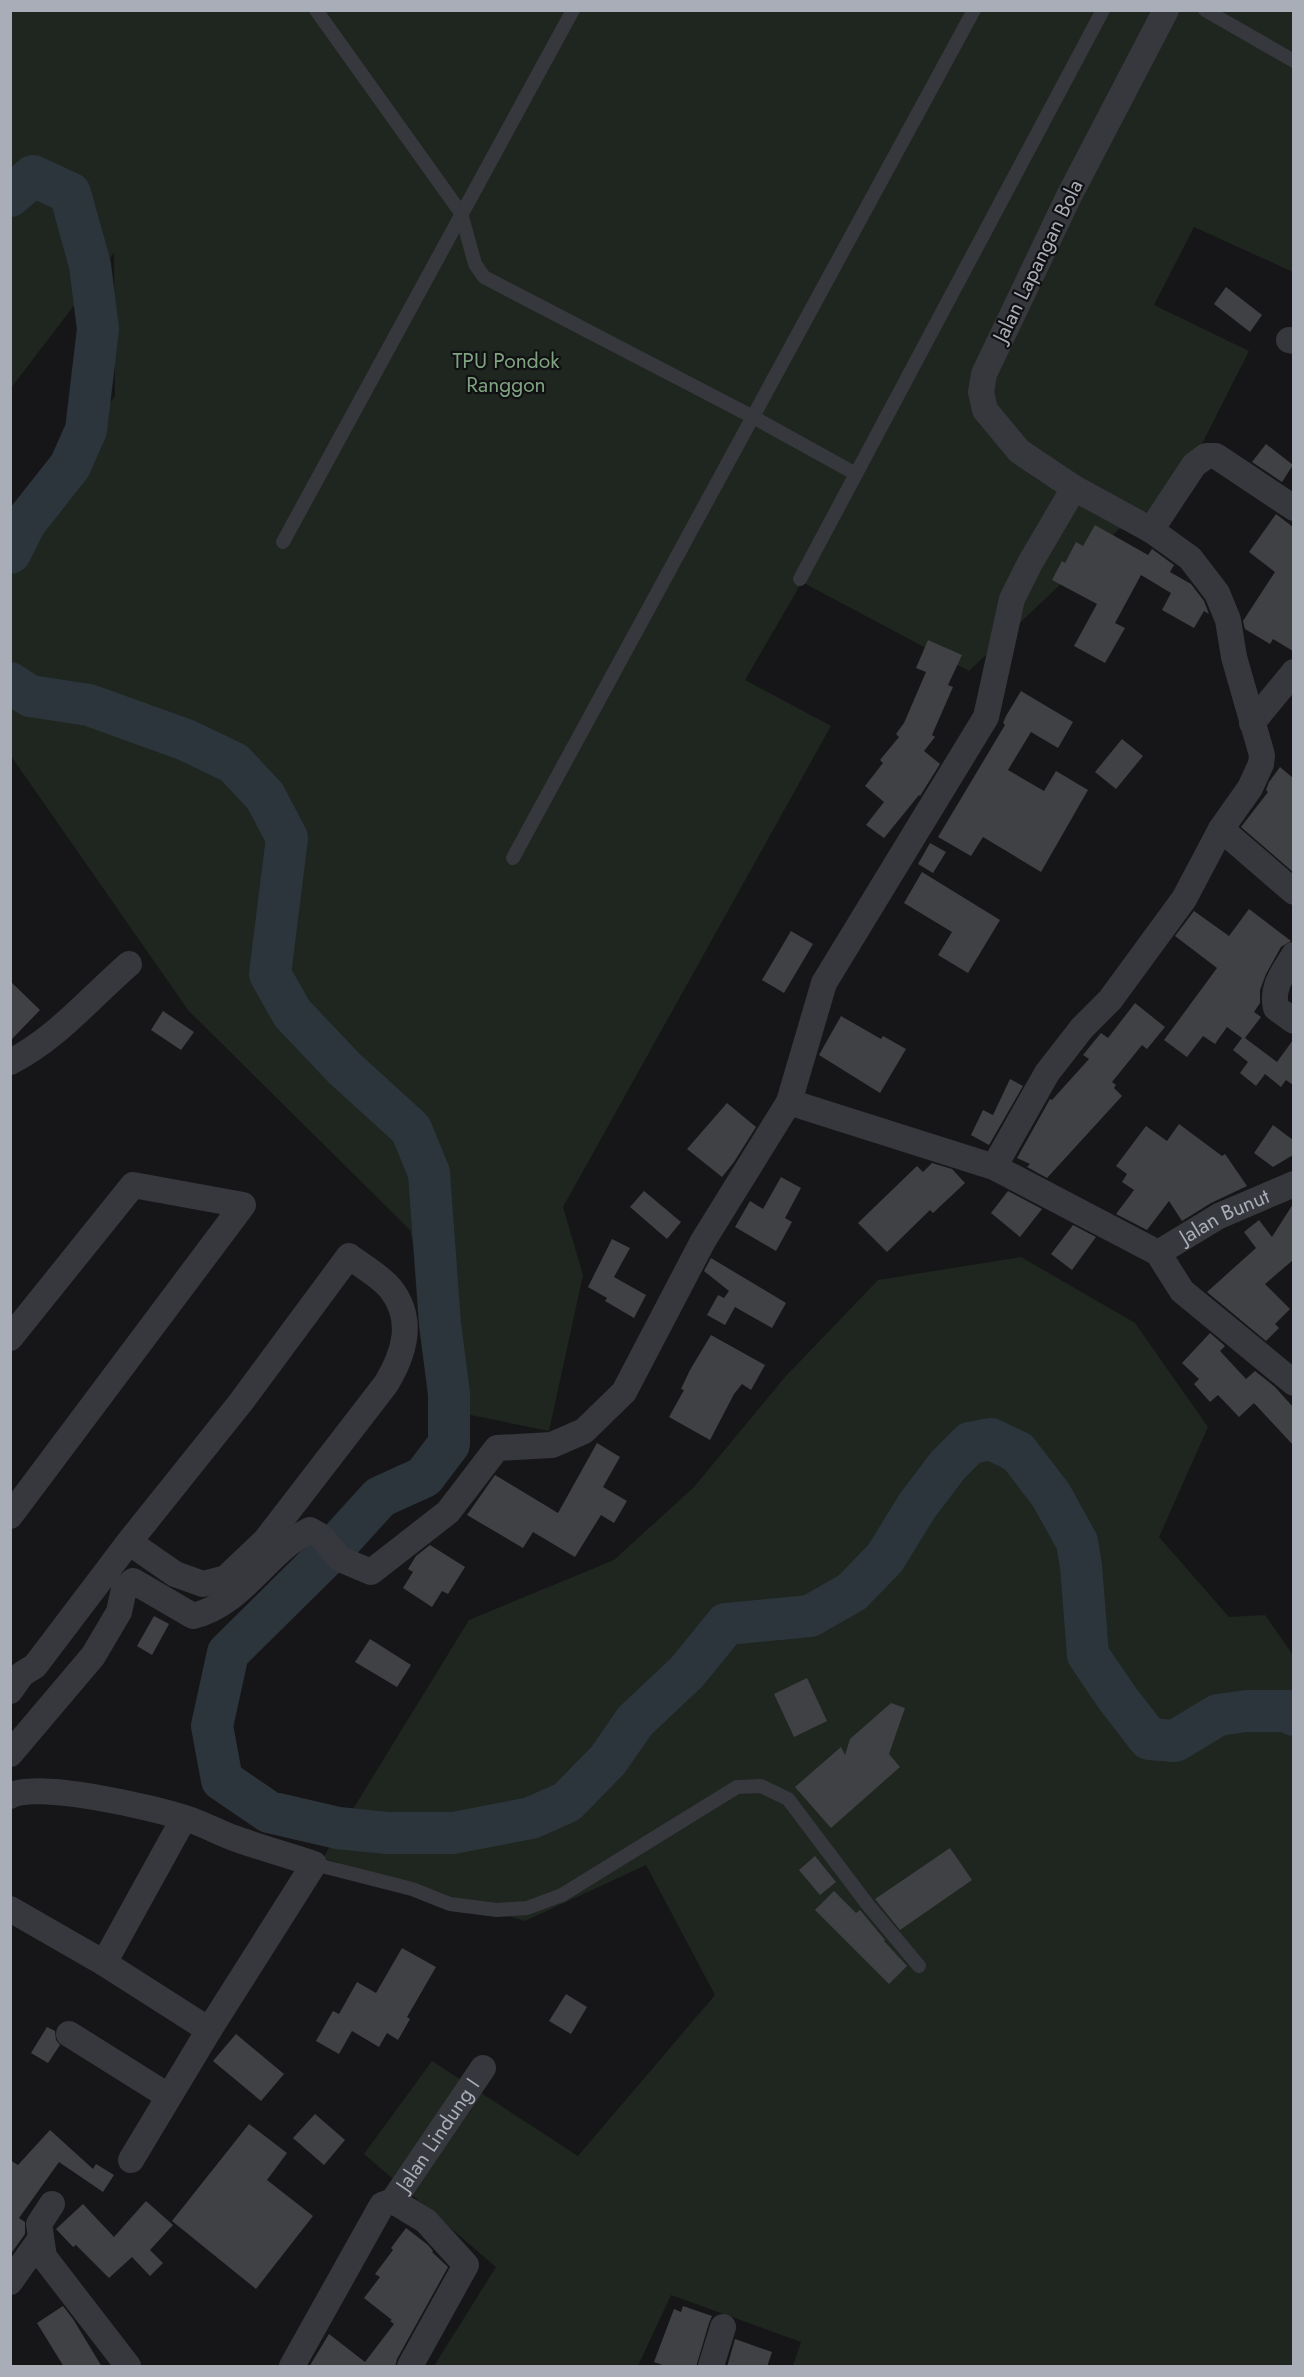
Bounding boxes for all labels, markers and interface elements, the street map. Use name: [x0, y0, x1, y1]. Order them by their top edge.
street label: Jalan Lapangan Bola: [984, 175, 1090, 350]
park label: TPU Pondok Ranggon: [453, 346, 560, 400]
street label: Jalan Bunut: [1171, 1181, 1274, 1253]
street label: Jalan Lindung I: [387, 2072, 487, 2200]

